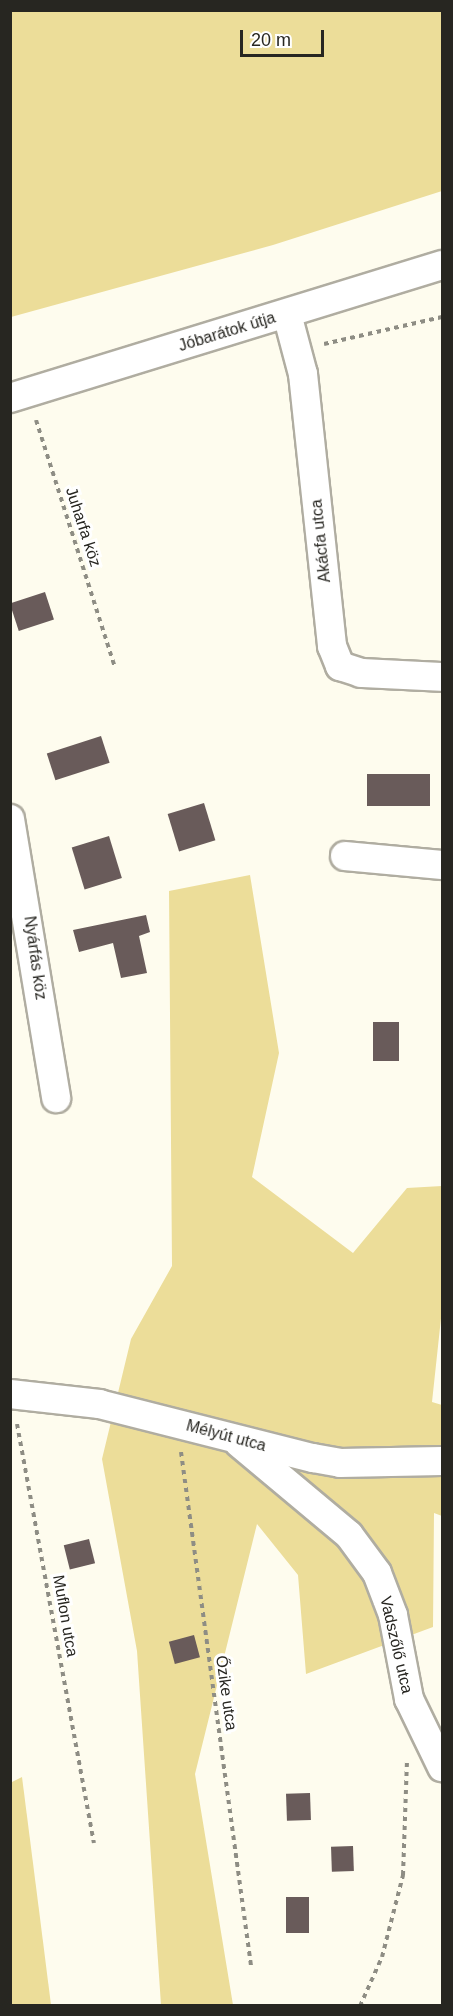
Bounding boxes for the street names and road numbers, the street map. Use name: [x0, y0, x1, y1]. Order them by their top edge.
street label: Jóbarátok útja: [176, 308, 278, 356]
street label: Juharfa köz: [61, 485, 105, 569]
street label: Akácfa utca: [307, 498, 335, 584]
street label: Nyárfás köz: [20, 915, 50, 1001]
street label: Mélyút utca: [184, 1416, 268, 1456]
street label: Muflon utca: [48, 1574, 82, 1658]
street label: Vadszőlő utca: [375, 1594, 417, 1696]
street label: Őzike utca: [211, 1654, 241, 1732]

